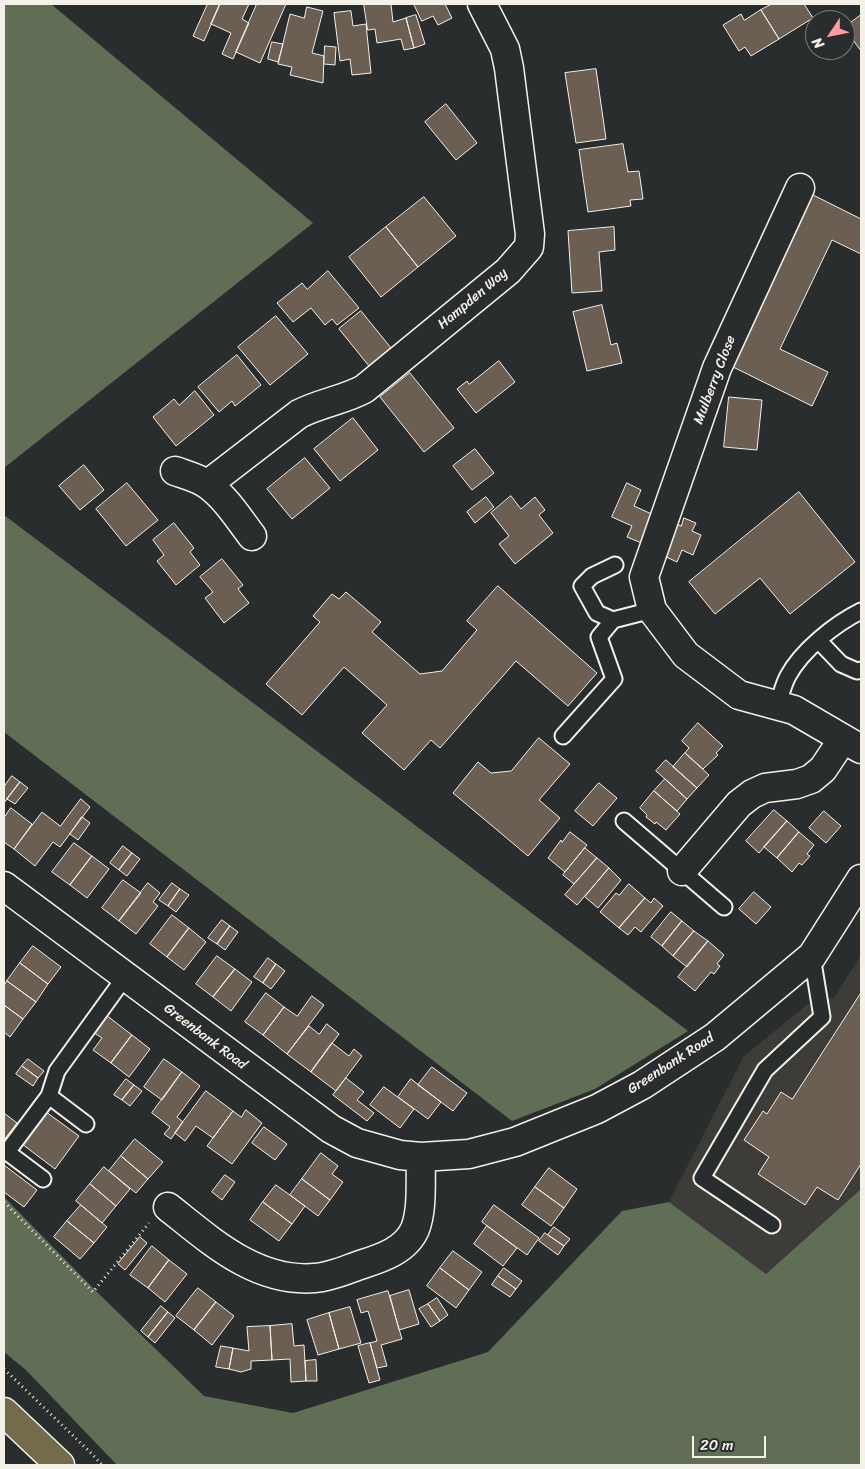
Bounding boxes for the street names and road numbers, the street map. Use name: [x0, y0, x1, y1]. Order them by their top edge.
street label: Hampden Way: [435, 265, 511, 333]
street label: Mulberry Close: [690, 333, 740, 427]
street label: Greenbank Road: [160, 1000, 250, 1074]
street label: Greenbank Road: [625, 1030, 717, 1098]

